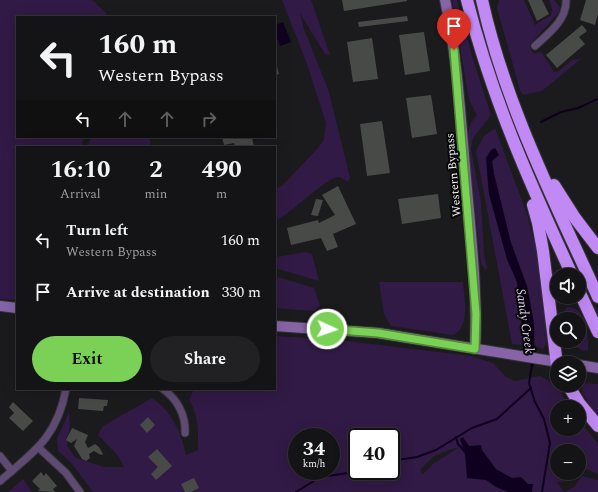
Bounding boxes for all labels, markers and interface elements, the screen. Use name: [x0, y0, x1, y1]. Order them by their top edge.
pin: [437, 9, 471, 50]
icon: arrive: [443, 15, 465, 37]
text: 160 m: [98, 23, 177, 66]
icon: left: [32, 32, 84, 84]
text: Western Bypass: [98, 62, 224, 89]
icon: left: [72, 108, 94, 130]
icon: ahead: [114, 108, 136, 130]
icon: ahead: [156, 108, 178, 130]
icon: right: [198, 108, 220, 130]
street label: Western Bypass: [440, 132, 467, 218]
text: 16:10: [50, 152, 110, 188]
text: 2: [149, 152, 163, 188]
text: 490: [201, 152, 242, 188]
text: Arrival: [60, 184, 101, 204]
text: min: [145, 184, 167, 204]
text: m: [216, 184, 227, 204]
text: Turn left: [66, 219, 128, 242]
icon: left: [32, 229, 54, 251]
text: 160 m: [221, 229, 260, 252]
text: Western Bypass: [66, 242, 157, 262]
map controls: [550, 268, 586, 480]
button: sound: [550, 268, 586, 304]
icon: arrive: [32, 281, 54, 303]
text: Arrive at destination: [66, 281, 210, 304]
text: 330 m: [222, 281, 261, 304]
water label: Sandy Creek: [511, 287, 539, 355]
position arrow: [306, 308, 348, 350]
button: search: [550, 312, 586, 348]
button: Exit: [32, 336, 142, 382]
button: Share: [150, 336, 260, 382]
button: layers: [550, 356, 586, 392]
button: +: [550, 400, 586, 436]
speed limit sign: 40: [348, 428, 400, 480]
text: 34: [303, 434, 325, 464]
button: −: [550, 444, 586, 480]
text: km/h: [303, 456, 325, 472]

